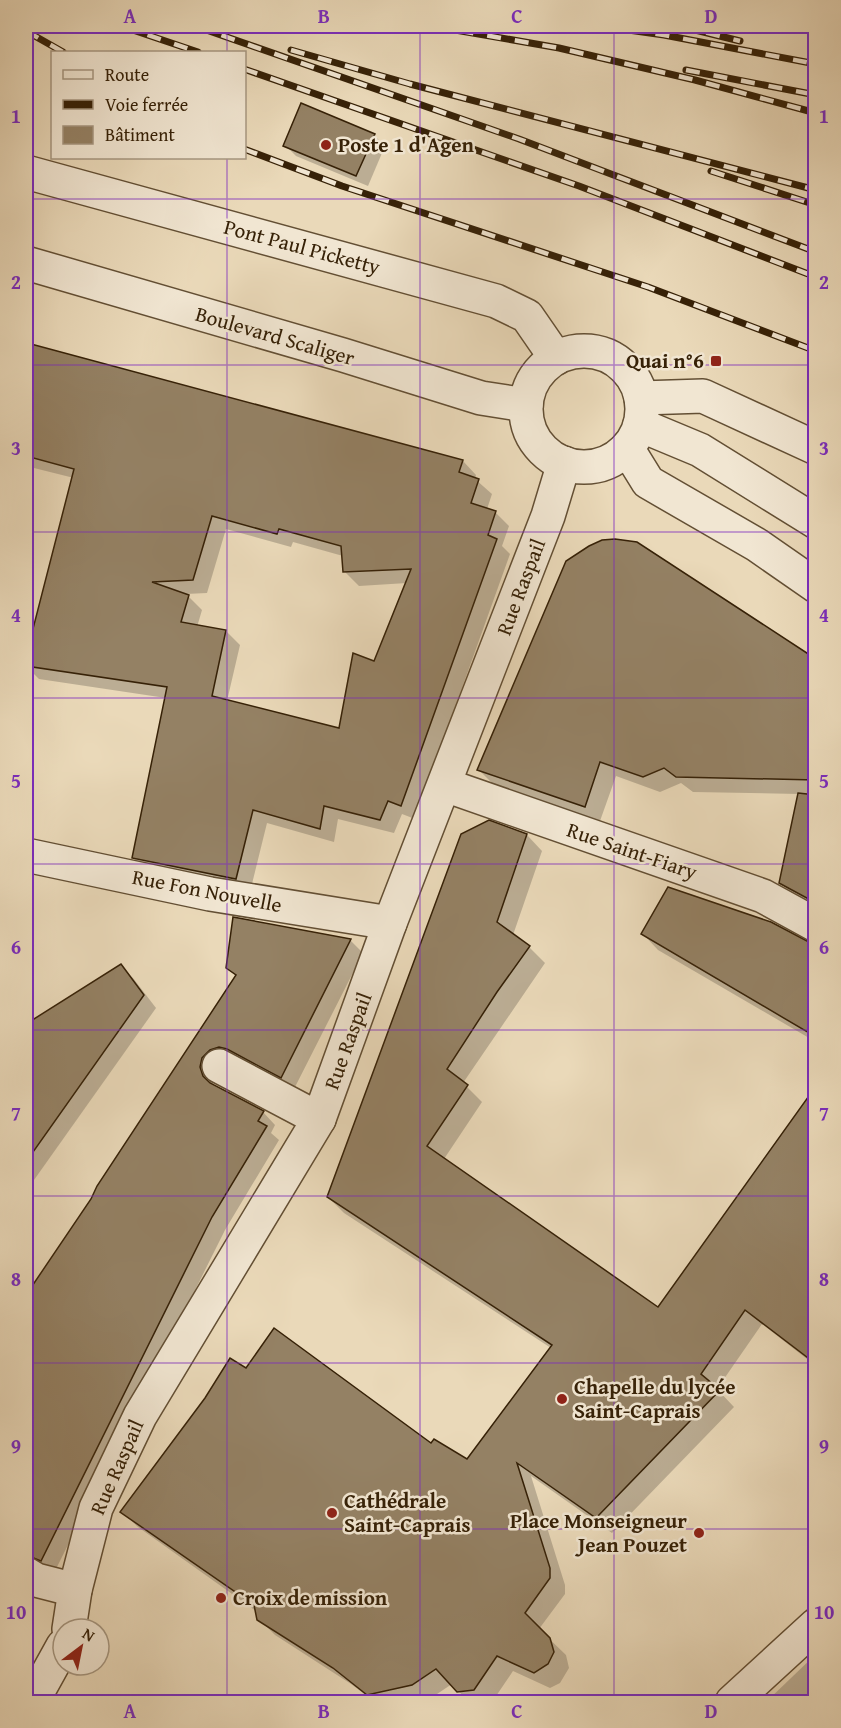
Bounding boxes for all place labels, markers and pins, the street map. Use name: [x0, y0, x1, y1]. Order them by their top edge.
place label: Poste 1 d'Agen: [338, 129, 475, 160]
marker: Poste 1 d'Agen: [319, 138, 333, 152]
place label: Quai n°6: [626, 345, 704, 376]
marker: Quai n°6: [709, 354, 723, 368]
place label: Chapelle du lycée Saint-Caprais: [574, 1371, 736, 1426]
marker: Chapelle du lycée Saint-Caprais: [555, 1392, 569, 1406]
place label: Cathédrale Saint-Caprais: [344, 1485, 471, 1540]
place label: Place Monseigneur Jean Pouzet: [510, 1505, 687, 1560]
marker: Cathédrale Saint-Caprais: [325, 1506, 339, 1520]
marker: Place Monseigneur Jean Pouzet: [692, 1526, 706, 1540]
place label: Croix de mission: [233, 1582, 388, 1613]
marker: Croix de mission: [214, 1591, 228, 1605]

